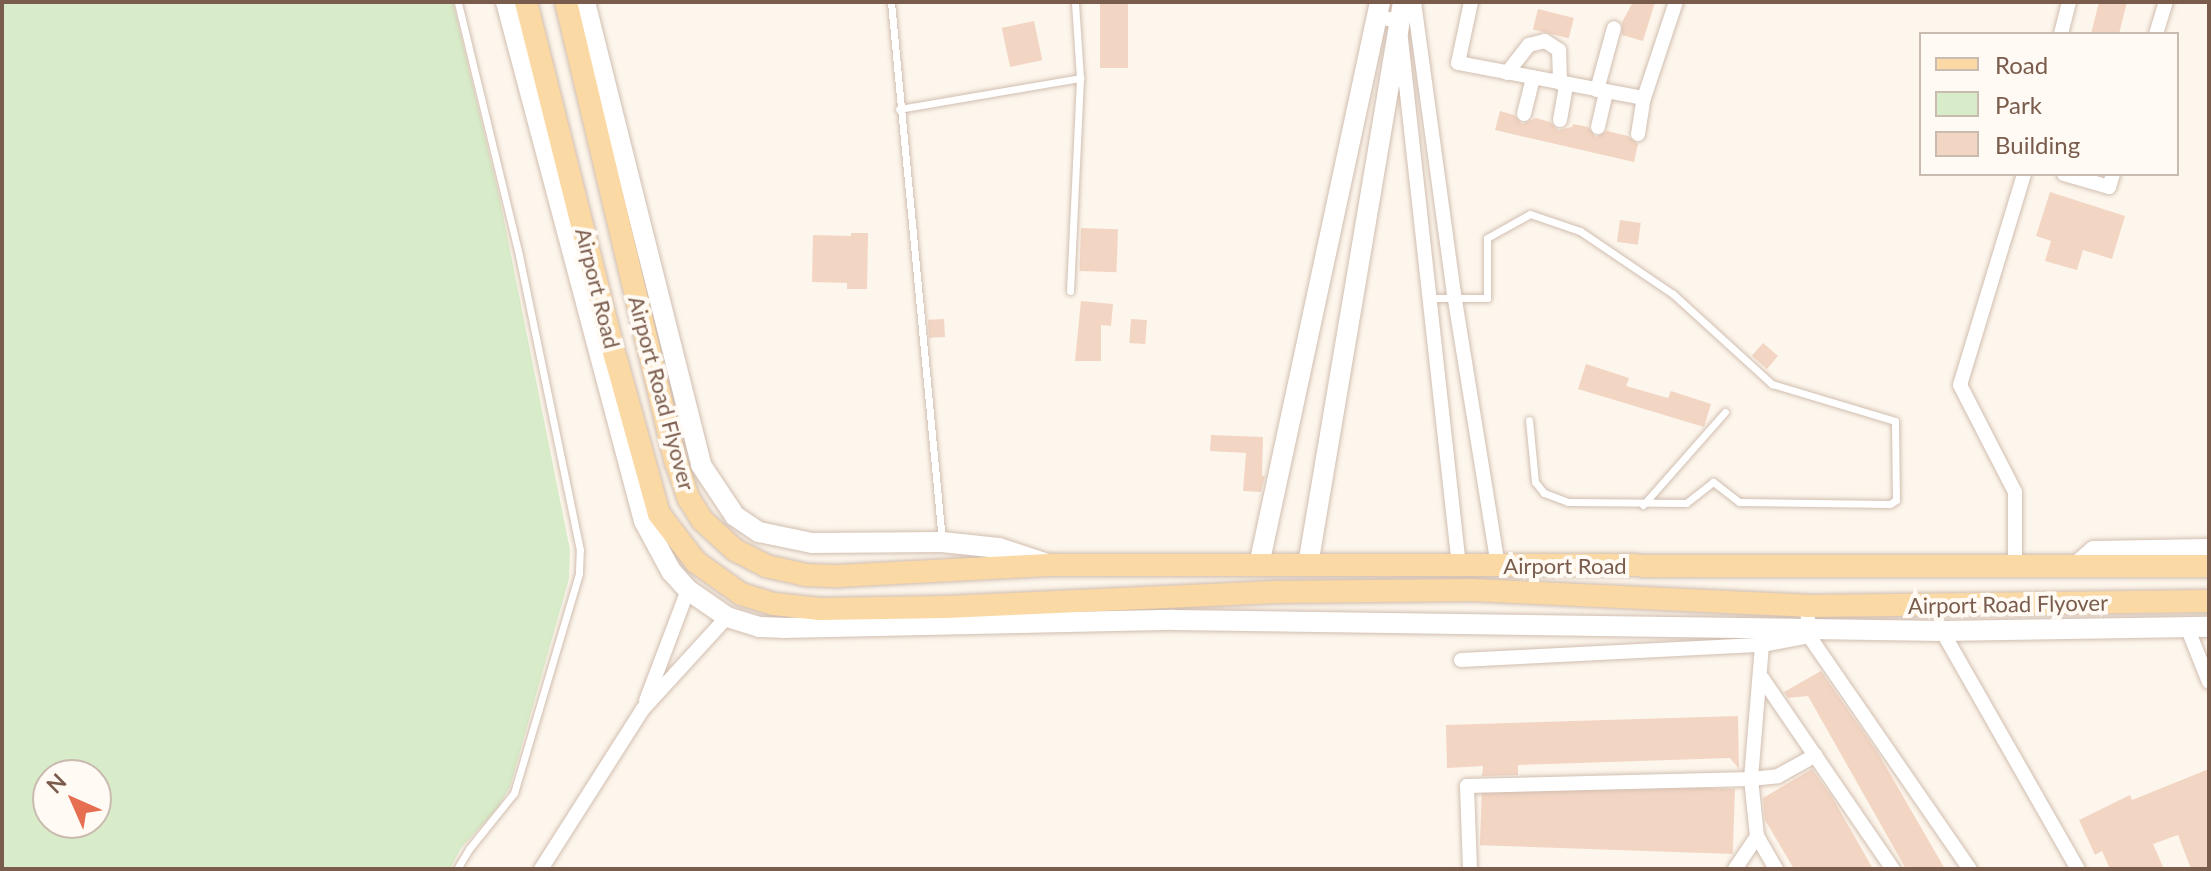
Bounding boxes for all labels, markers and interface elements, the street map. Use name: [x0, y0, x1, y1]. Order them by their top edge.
legend: [1919, 32, 2179, 176]
text: Road: [1995, 50, 2048, 79]
text: Park: [1995, 90, 2042, 119]
text: Building: [1995, 130, 2080, 159]
street label: Airport Road: [570, 225, 626, 351]
street label: Airport Road Flyover: [623, 293, 701, 493]
street label: Airport Road: [1503, 553, 1627, 579]
street label: Airport Road Flyover: [1908, 589, 2108, 619]
north arrow: [32, 759, 112, 839]
text: N: [41, 768, 72, 799]

